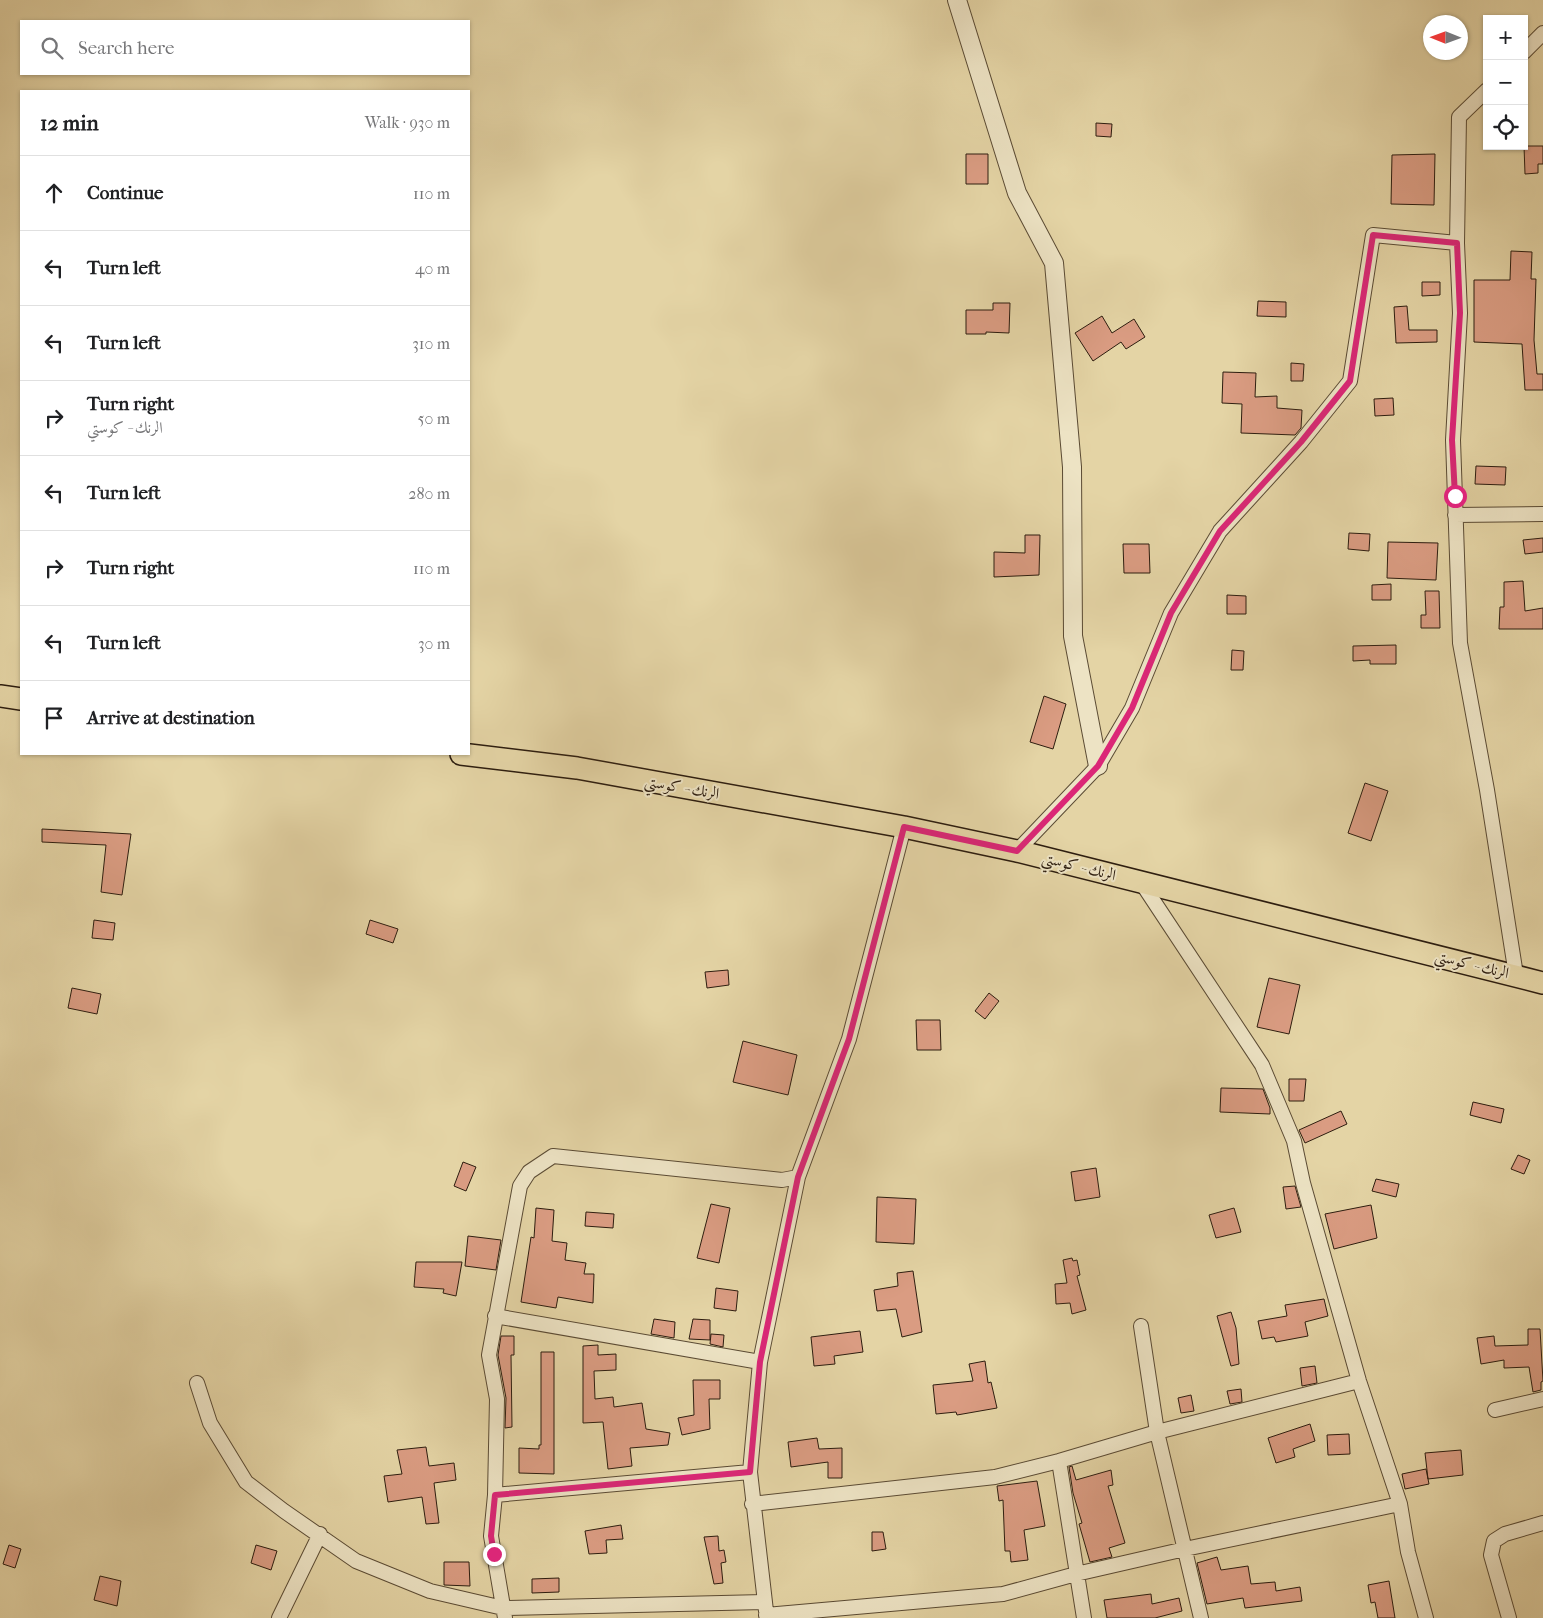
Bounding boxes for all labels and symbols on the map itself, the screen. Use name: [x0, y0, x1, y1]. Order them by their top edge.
north arrow: [1423, 15, 1468, 60]
route start: [1444, 485, 1467, 508]
street label: الرنك - كوستي: [642, 771, 721, 809]
street label: الرنك - كوستي: [1039, 848, 1118, 890]
street label: الرنك - كوستي: [1432, 946, 1511, 988]
route end: [483, 1543, 506, 1566]

